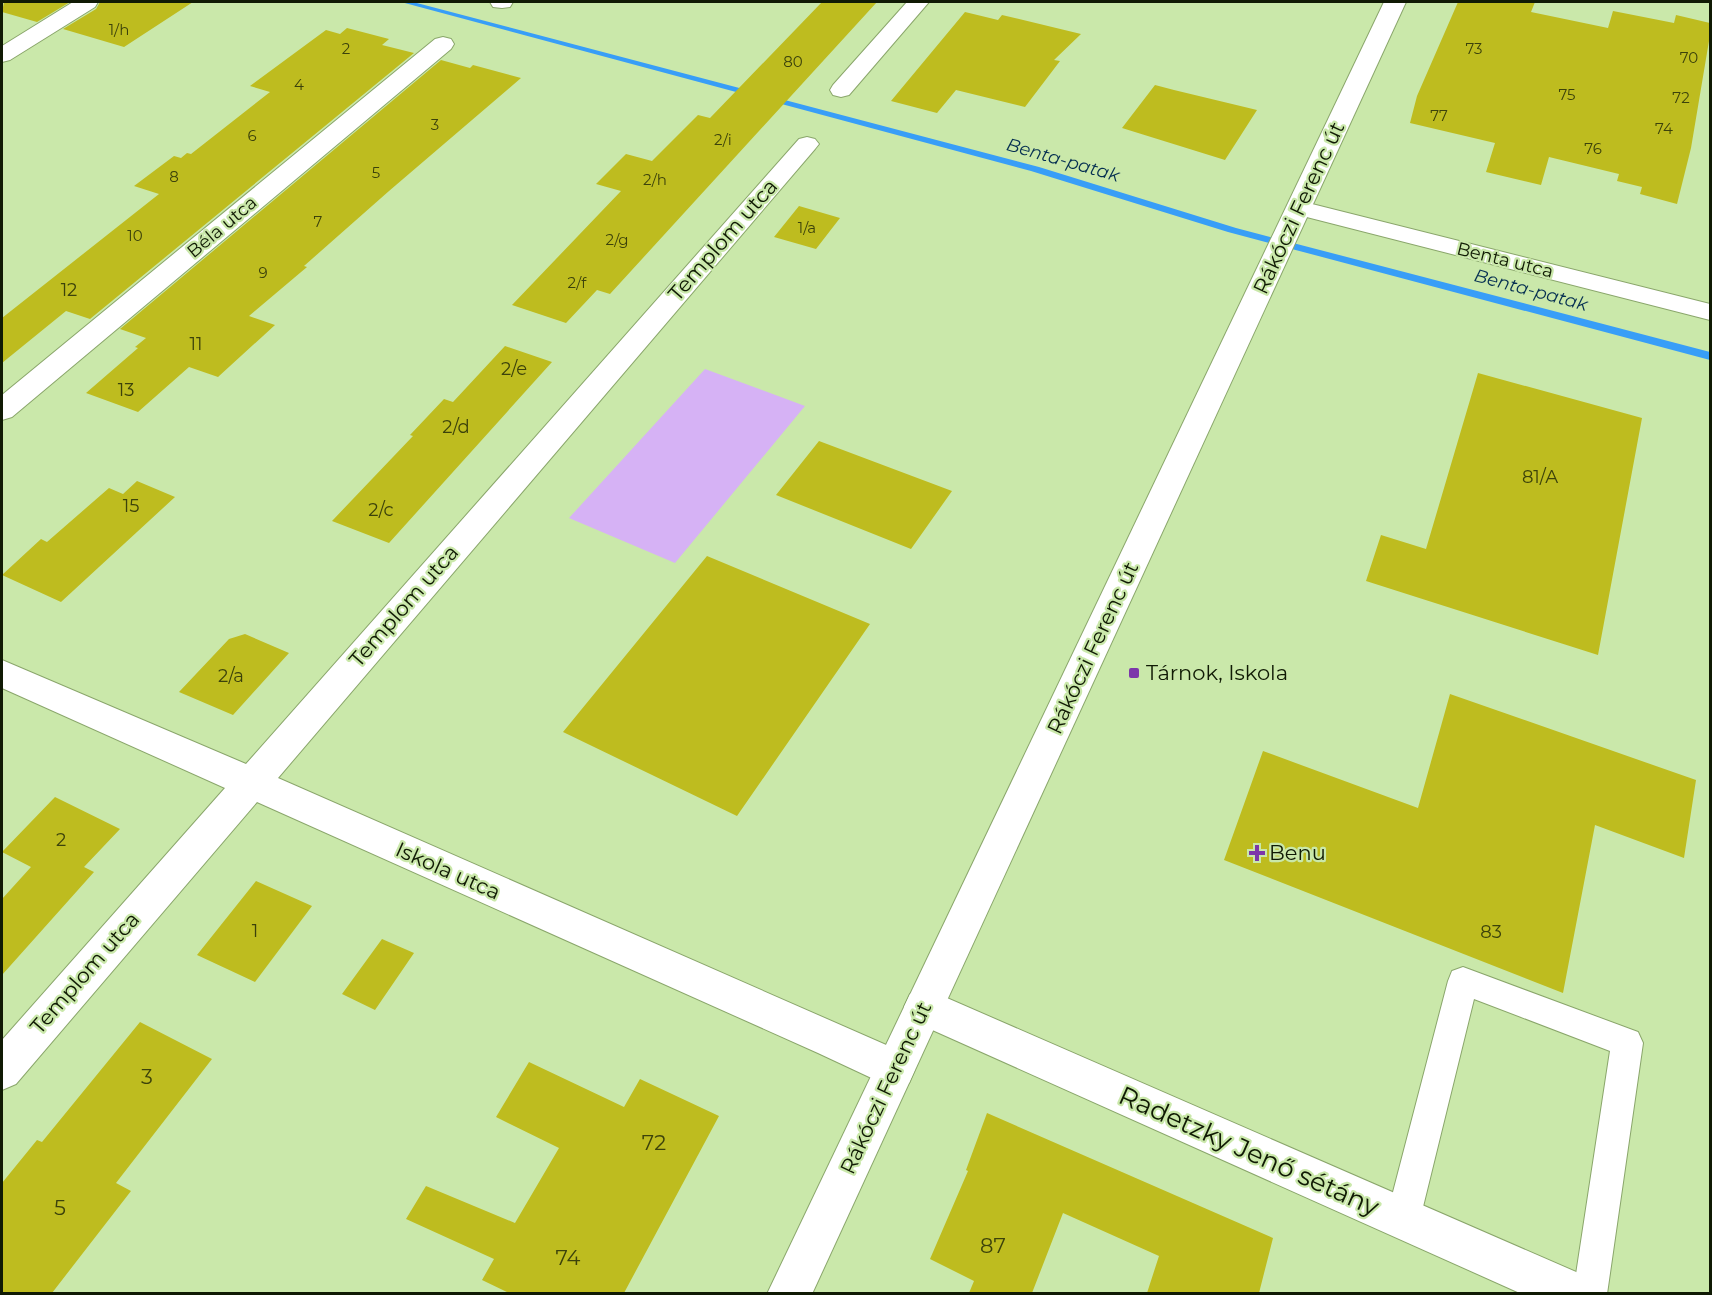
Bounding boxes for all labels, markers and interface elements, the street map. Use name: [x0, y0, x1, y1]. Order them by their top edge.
house number: 1/h: [109, 20, 129, 39]
house number: 2: [342, 39, 350, 58]
house number: 73: [1465, 39, 1483, 58]
house number: 70: [1680, 48, 1698, 67]
house number: 80: [783, 52, 803, 71]
house number: 4: [294, 75, 304, 94]
house number: 75: [1558, 85, 1576, 104]
house number: 72: [1672, 88, 1690, 107]
house number: 77: [1430, 106, 1448, 125]
house number: 3: [431, 115, 439, 134]
street label: Rákóczi Ferenc út: [1248, 118, 1349, 298]
house number: 74: [1655, 119, 1673, 138]
house number: 6: [247, 126, 257, 145]
house number: 2/i: [714, 130, 732, 149]
water label: Benta-patak: [1004, 133, 1124, 187]
house number: 76: [1584, 139, 1602, 158]
house number: 5: [372, 163, 380, 182]
house number: 8: [169, 167, 179, 186]
house number: 2/h: [643, 170, 667, 189]
street label: Templom utca: [663, 174, 782, 306]
street label: Béla utca: [183, 191, 261, 263]
house number: 7: [314, 212, 323, 231]
house number: 1/a: [798, 218, 816, 237]
house number: 10: [127, 226, 143, 245]
house number: 2/g: [606, 230, 628, 249]
street label: Benta utca: [1454, 237, 1556, 283]
house number: 9: [258, 263, 268, 282]
water label: Benta-patak: [1472, 264, 1592, 316]
house number: 2/f: [568, 273, 587, 292]
house number: 12: [61, 279, 77, 301]
house number: 11: [190, 333, 203, 355]
house number: 2/e: [501, 358, 527, 380]
house number: 13: [118, 379, 134, 401]
house number: 2/d: [442, 416, 470, 438]
house number: 81/A: [1522, 466, 1558, 488]
house number: 15: [123, 495, 139, 517]
house number: 2/c: [368, 499, 394, 521]
street label: Templom utca: [344, 540, 463, 672]
street label: Rákóczi Ferenc út: [1042, 558, 1143, 738]
place label: Tárnok, Iskola: [1146, 660, 1288, 685]
house number: 2/a: [218, 665, 244, 687]
marker: Tárnok, Iskola: [1127, 666, 1141, 680]
house number: 2: [56, 829, 66, 851]
street label: Iskola utca: [392, 836, 504, 905]
place label: Benu: [1269, 840, 1326, 865]
marker: Benu: [1250, 846, 1264, 860]
street label: Templom utca: [25, 907, 144, 1039]
house number: 1: [252, 920, 258, 942]
house number: 83: [1480, 921, 1502, 943]
street label: Rákóczi Ferenc út: [835, 998, 936, 1178]
house number: 3: [141, 1064, 153, 1089]
street label: Radetzky Jenő sétány: [1114, 1079, 1385, 1223]
house number: 72: [642, 1130, 666, 1155]
house number: 5: [54, 1195, 66, 1220]
house number: 87: [980, 1233, 1006, 1258]
house number: 74: [556, 1245, 581, 1270]

